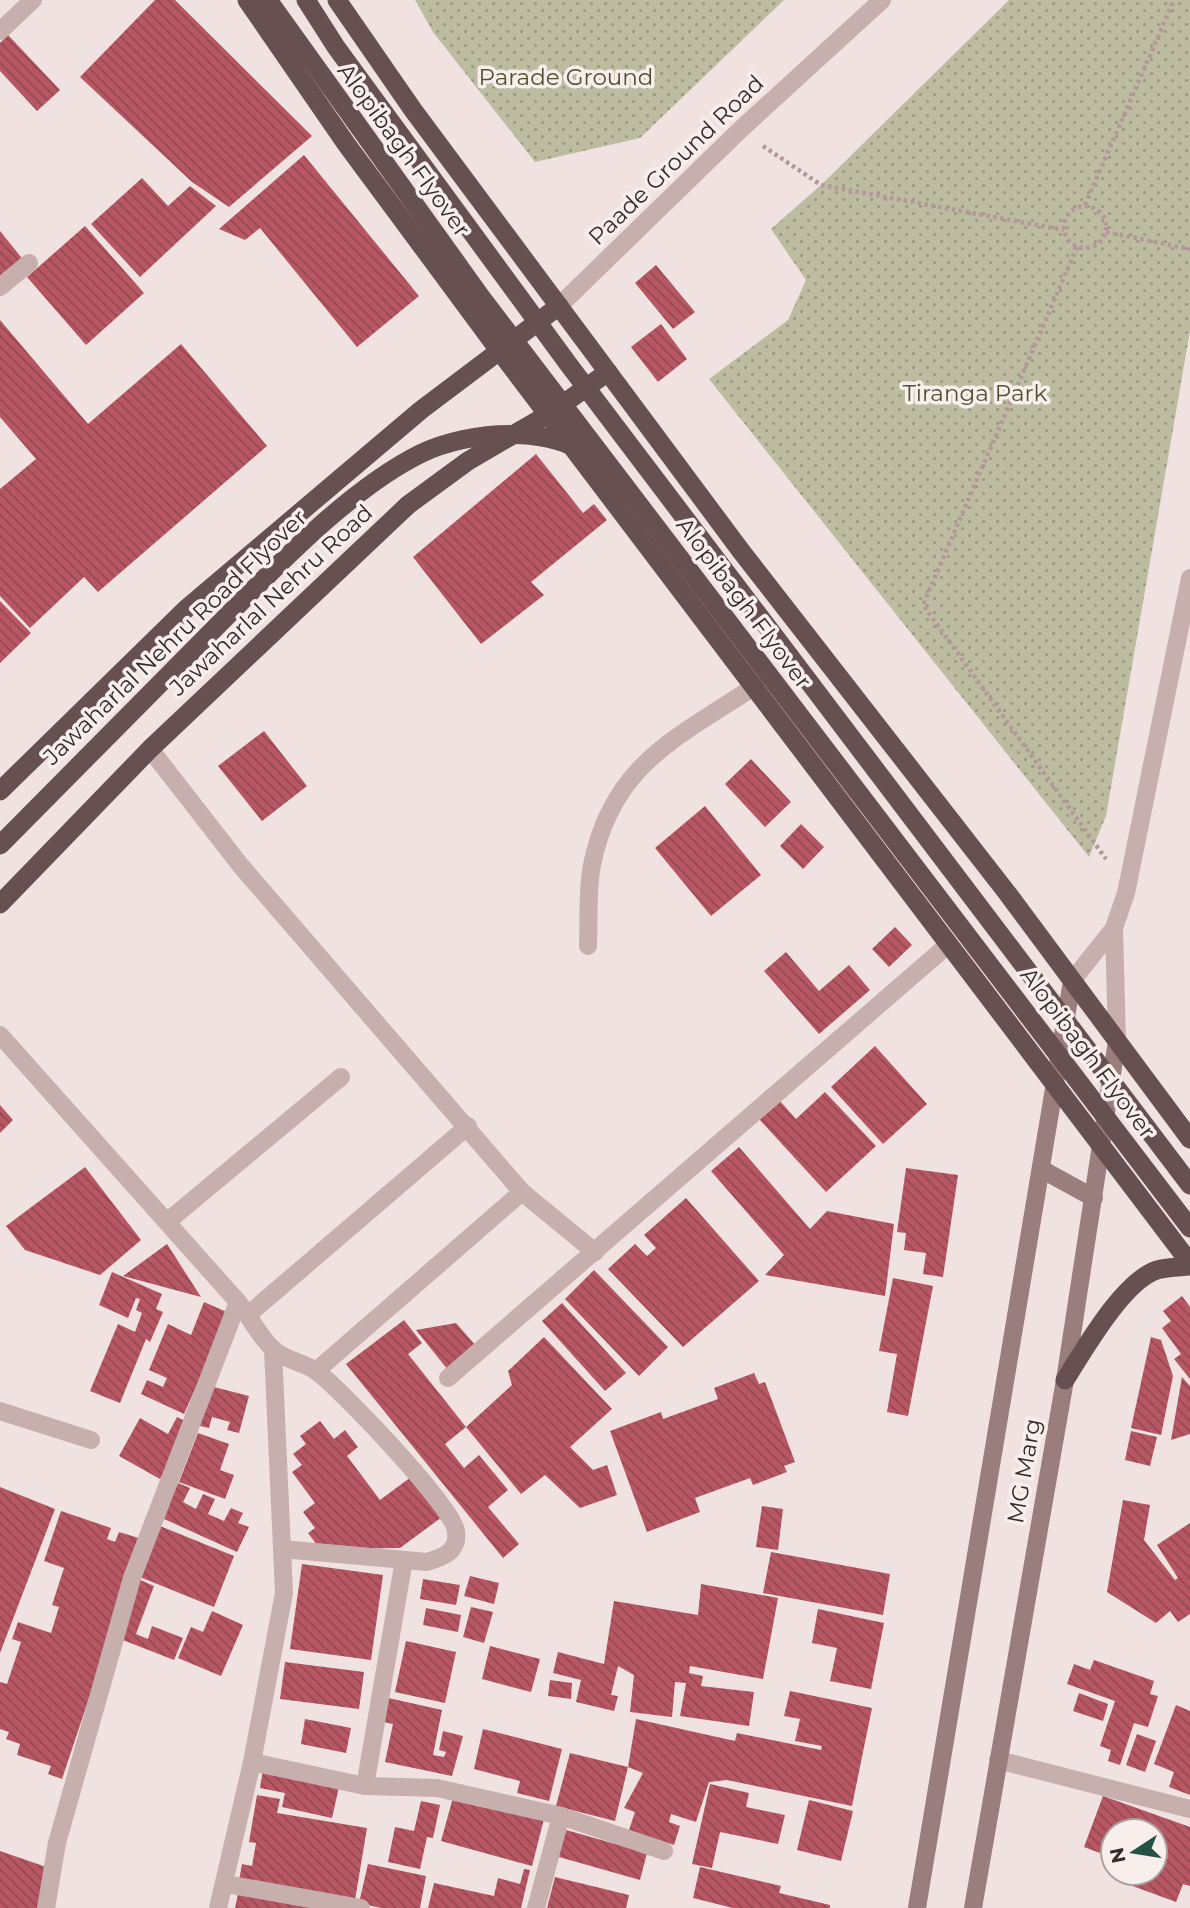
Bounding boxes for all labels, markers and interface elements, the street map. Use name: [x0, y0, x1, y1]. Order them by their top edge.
street label: Alopibagh Flyover: [332, 58, 476, 242]
park label: Parade Ground: [479, 63, 653, 91]
street label: Paade Ground Road: [583, 69, 769, 251]
park label: Tiranga Park: [903, 379, 1048, 407]
street label: Jawaharlal Nehru Road: [163, 499, 378, 702]
street label: Jawaharlal Nehru Road Flyover: [37, 503, 313, 771]
street label: Alopibagh Flyover: [670, 512, 818, 694]
street label: Alopibagh Flyover: [1014, 962, 1162, 1144]
street label: MG Marg: [1001, 1416, 1047, 1526]
north arrow: [1099, 1817, 1169, 1887]
text: N: [1105, 1846, 1131, 1865]

